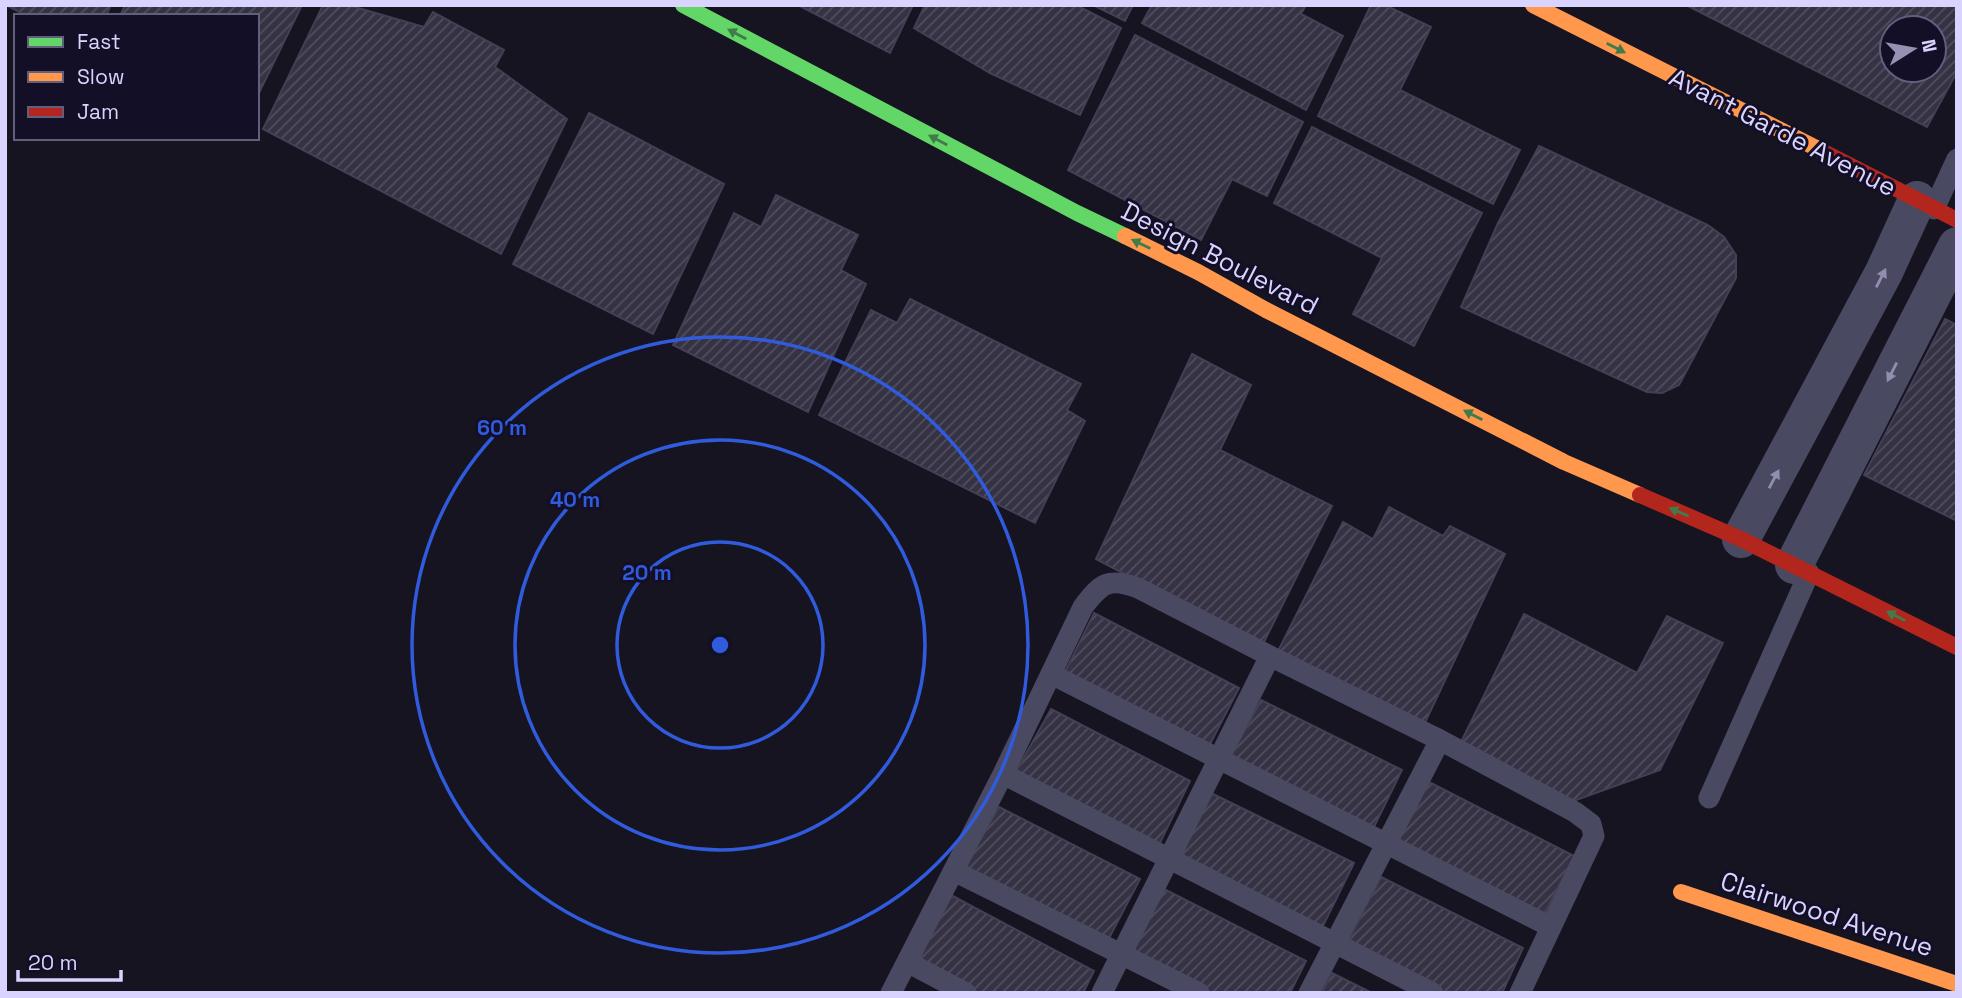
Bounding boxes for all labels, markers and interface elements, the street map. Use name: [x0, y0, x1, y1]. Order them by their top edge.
legend: [14, 14, 259, 140]
north arrow: [1878, 14, 1948, 84]
text: Fast: [77, 28, 121, 55]
one-way arrow: [727, 28, 747, 40]
text: N: [1916, 37, 1943, 54]
one-way arrow: [1606, 42, 1626, 53]
street label: Avant Garde Avenue: [1664, 60, 1902, 204]
text: Slow: [77, 63, 125, 90]
text: Jam: [77, 98, 119, 125]
one-way arrow: [929, 134, 948, 146]
street label: Design Boulevard: [1116, 194, 1324, 322]
one-way arrow: [1131, 238, 1151, 249]
one-way arrow: [1874, 268, 1886, 288]
one-way arrow: [1887, 362, 1898, 382]
one-way arrow: [1463, 410, 1483, 421]
text: 60 m: [477, 414, 527, 441]
one-way arrow: [1768, 470, 1780, 489]
text: 40 m: [550, 486, 600, 513]
one-way arrow: [1668, 506, 1689, 517]
text: 20 m: [622, 559, 672, 586]
one-way arrow: [1886, 611, 1906, 622]
centre of rings: [708, 633, 732, 657]
street label: Clairwood Avenue: [1716, 864, 1938, 964]
scale bar: [18, 939, 121, 983]
text: 20 m: [28, 949, 78, 976]

